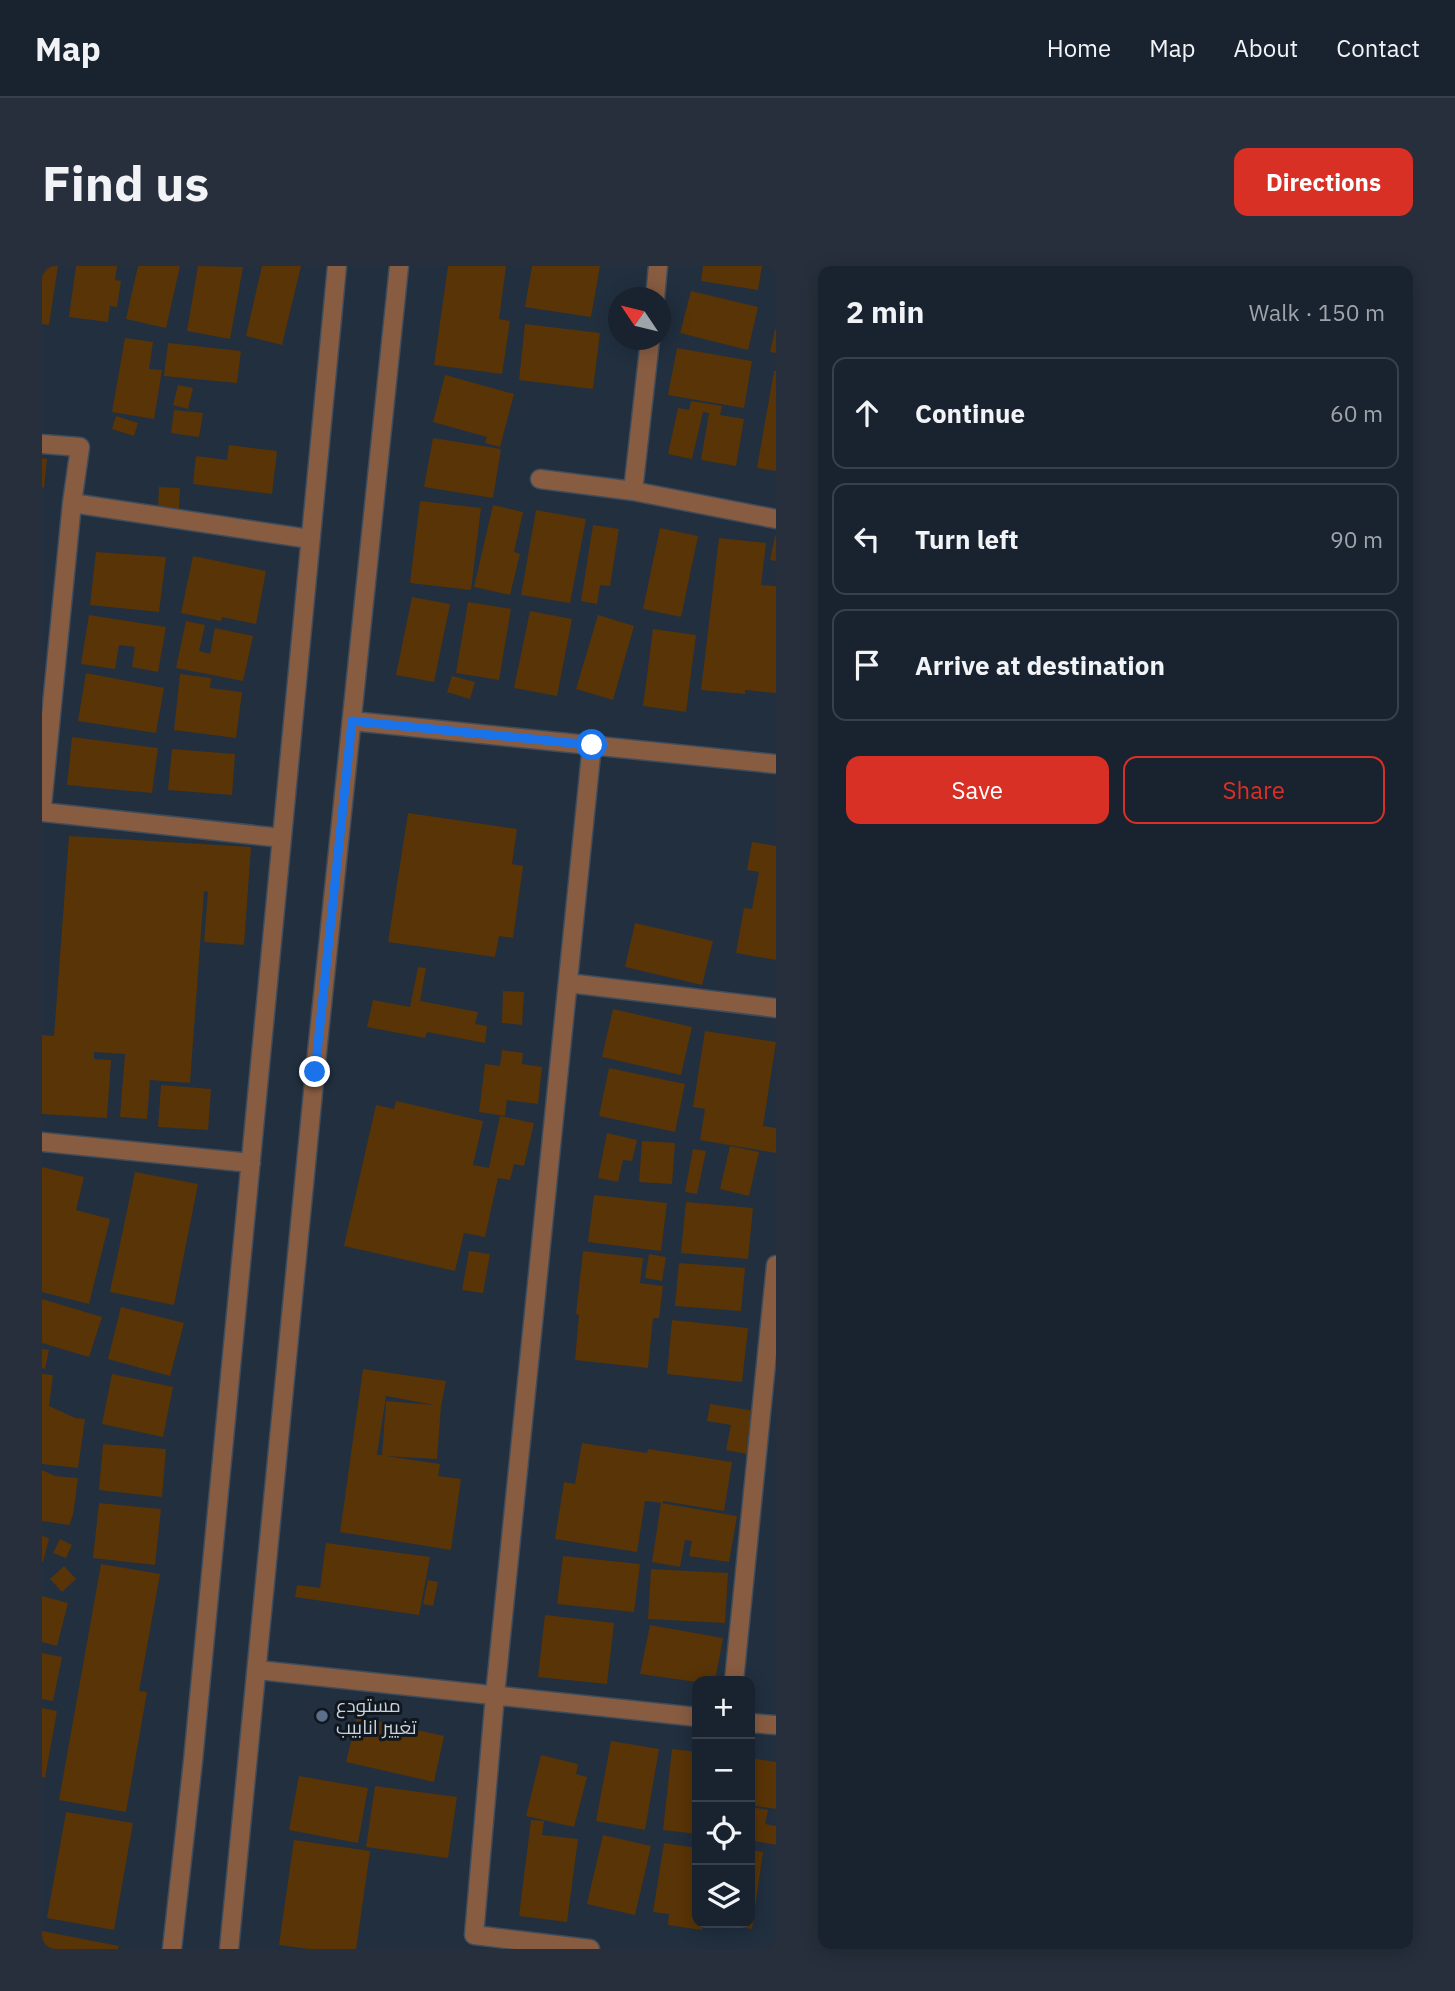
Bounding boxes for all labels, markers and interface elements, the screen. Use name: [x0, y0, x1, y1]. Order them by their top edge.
text: Map: [35, 27, 101, 70]
text: Home: [1047, 32, 1111, 64]
text: Map: [1149, 32, 1195, 64]
text: About: [1233, 32, 1298, 64]
text: Contact: [1336, 32, 1420, 64]
button: Directions: [1234, 148, 1413, 216]
text: Find us: [42, 151, 209, 214]
north arrow: [608, 287, 671, 350]
text: 2 min: [846, 292, 924, 331]
text: Walk · 150 m: [1249, 297, 1385, 327]
icon: ahead: [848, 394, 886, 432]
text: Continue: [915, 396, 1025, 430]
text: 60 m: [1330, 398, 1383, 428]
icon: left: [848, 520, 886, 558]
text: Turn left: [915, 522, 1018, 556]
text: 90 m: [1330, 524, 1383, 554]
icon: arrive: [848, 646, 886, 684]
text: Arrive at destination: [915, 648, 1165, 682]
route start: [576, 729, 607, 760]
button: Save: [846, 756, 1109, 824]
button: Share: [1123, 756, 1385, 824]
route end: [299, 1056, 330, 1087]
map controls: [692, 1676, 755, 1928]
button: +: [692, 1676, 755, 1739]
place label: مستودع تغيير انابيب: [336, 1693, 416, 1739]
marker: مستودع تغيير انابيب: [314, 1708, 330, 1724]
button: −: [692, 1739, 755, 1802]
button: locate: [692, 1802, 755, 1865]
button: layers: [692, 1865, 755, 1928]

